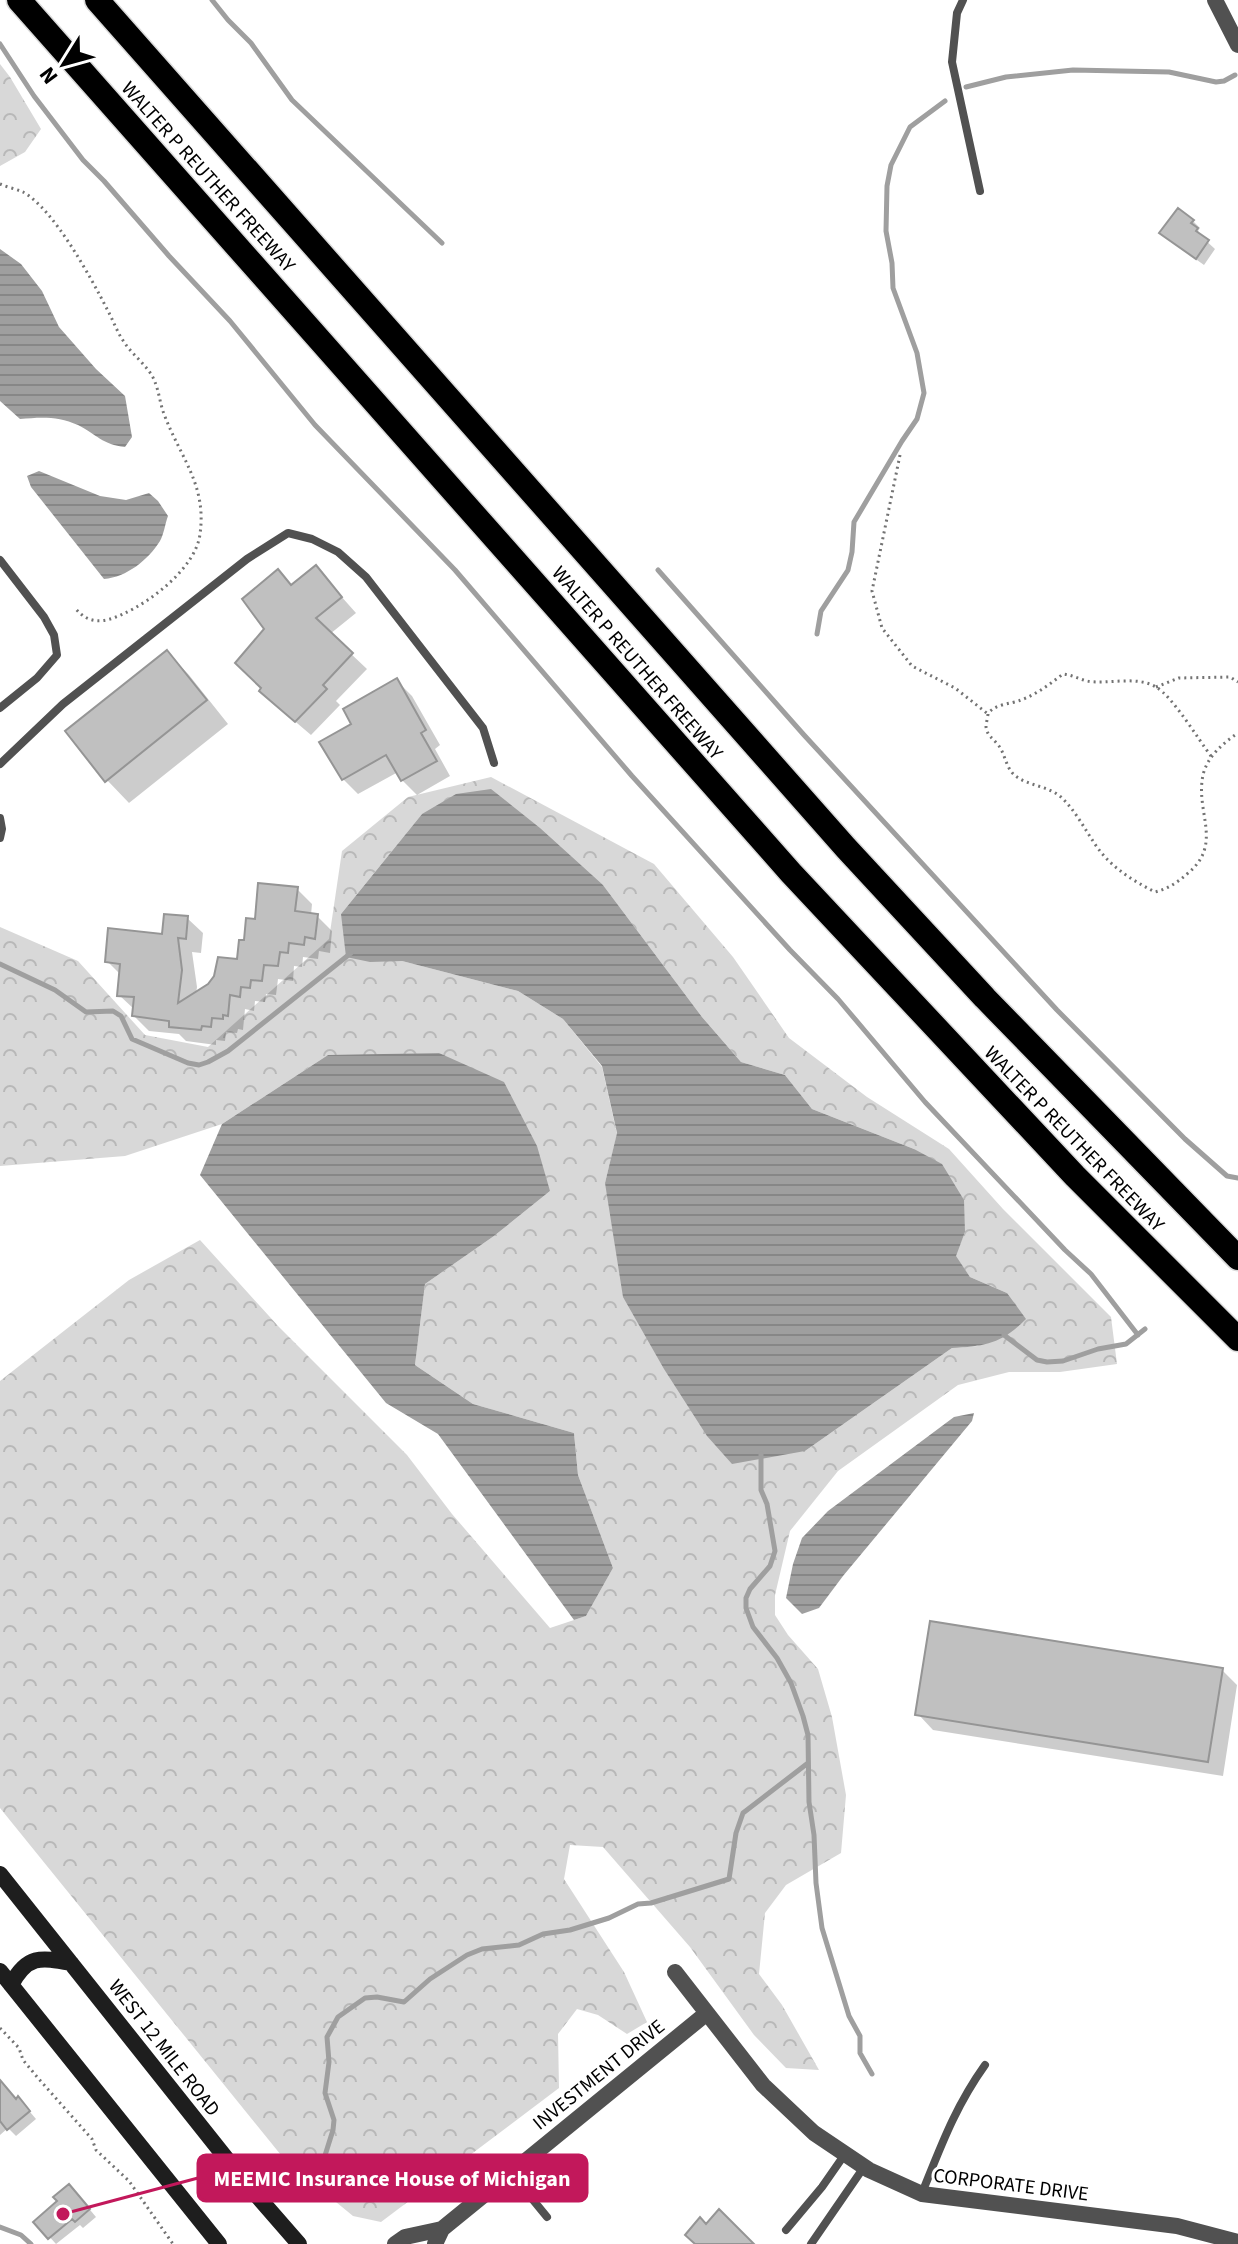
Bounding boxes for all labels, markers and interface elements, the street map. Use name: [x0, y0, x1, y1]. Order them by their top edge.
north arrow: [24, 24, 104, 104]
text: N: [32, 60, 66, 91]
street label: WALTER P REUTHER FREEWAY: [114, 75, 302, 279]
street label: WALTER P REUTHER FREEWAY: [545, 560, 729, 766]
street label: WALTER P REUTHER FREEWAY: [978, 1040, 1171, 1238]
street label: WEST 12 MILE ROAD: [102, 1974, 226, 2122]
street label: INVESTMENT DRIVE: [527, 2013, 671, 2137]
callout: MEEMIC Insurance House of Michigan: [198, 2155, 587, 2201]
street label: CORPORATE DRIVE: [932, 2162, 1090, 2208]
text: MEEMIC Insurance House of Michigan: [213, 2163, 571, 2195]

